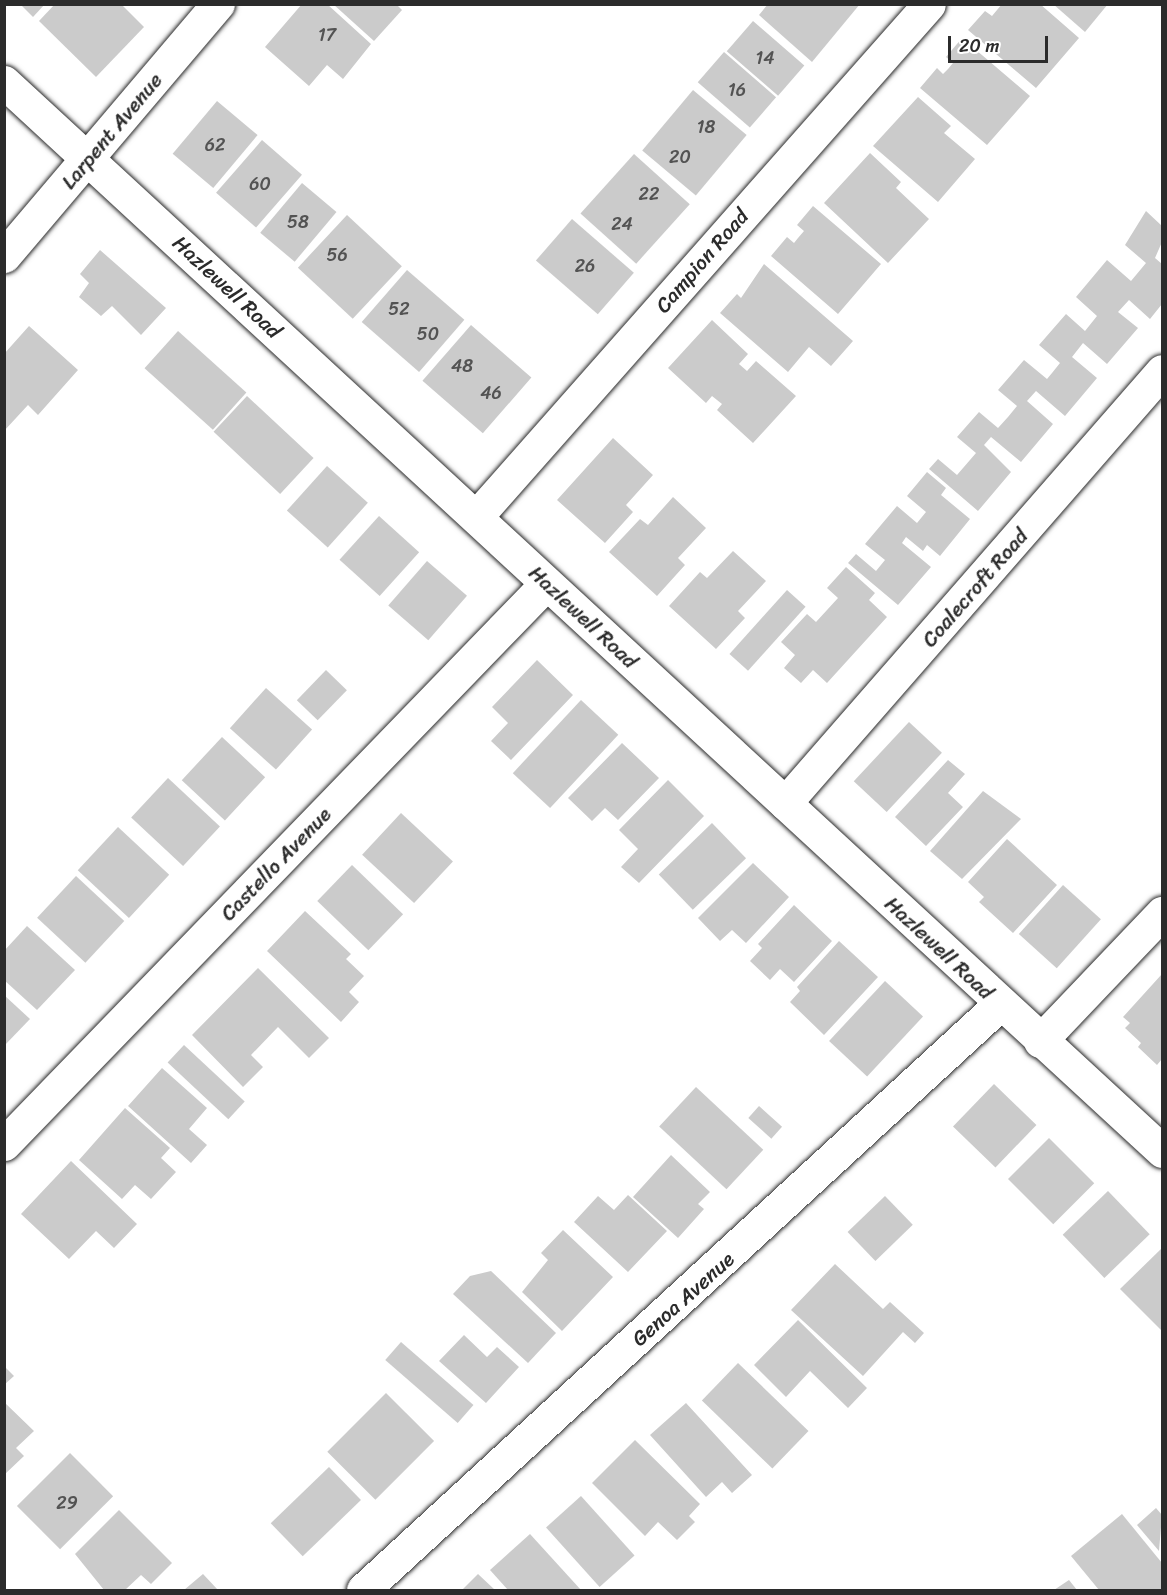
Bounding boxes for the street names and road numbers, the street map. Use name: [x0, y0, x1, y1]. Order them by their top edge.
street label: Larpent Avenue: [56, 68, 168, 194]
street label: Campion Road: [650, 204, 754, 318]
street label: Hazlewell Road: [167, 230, 287, 344]
street label: Coalecroft Road: [917, 524, 1033, 652]
street label: Hazlewell Road: [523, 560, 643, 674]
street label: Castello Avenue: [215, 802, 337, 926]
street label: Hazlewell Road: [879, 891, 999, 1005]
street label: Genoa Avenue: [627, 1247, 739, 1351]

